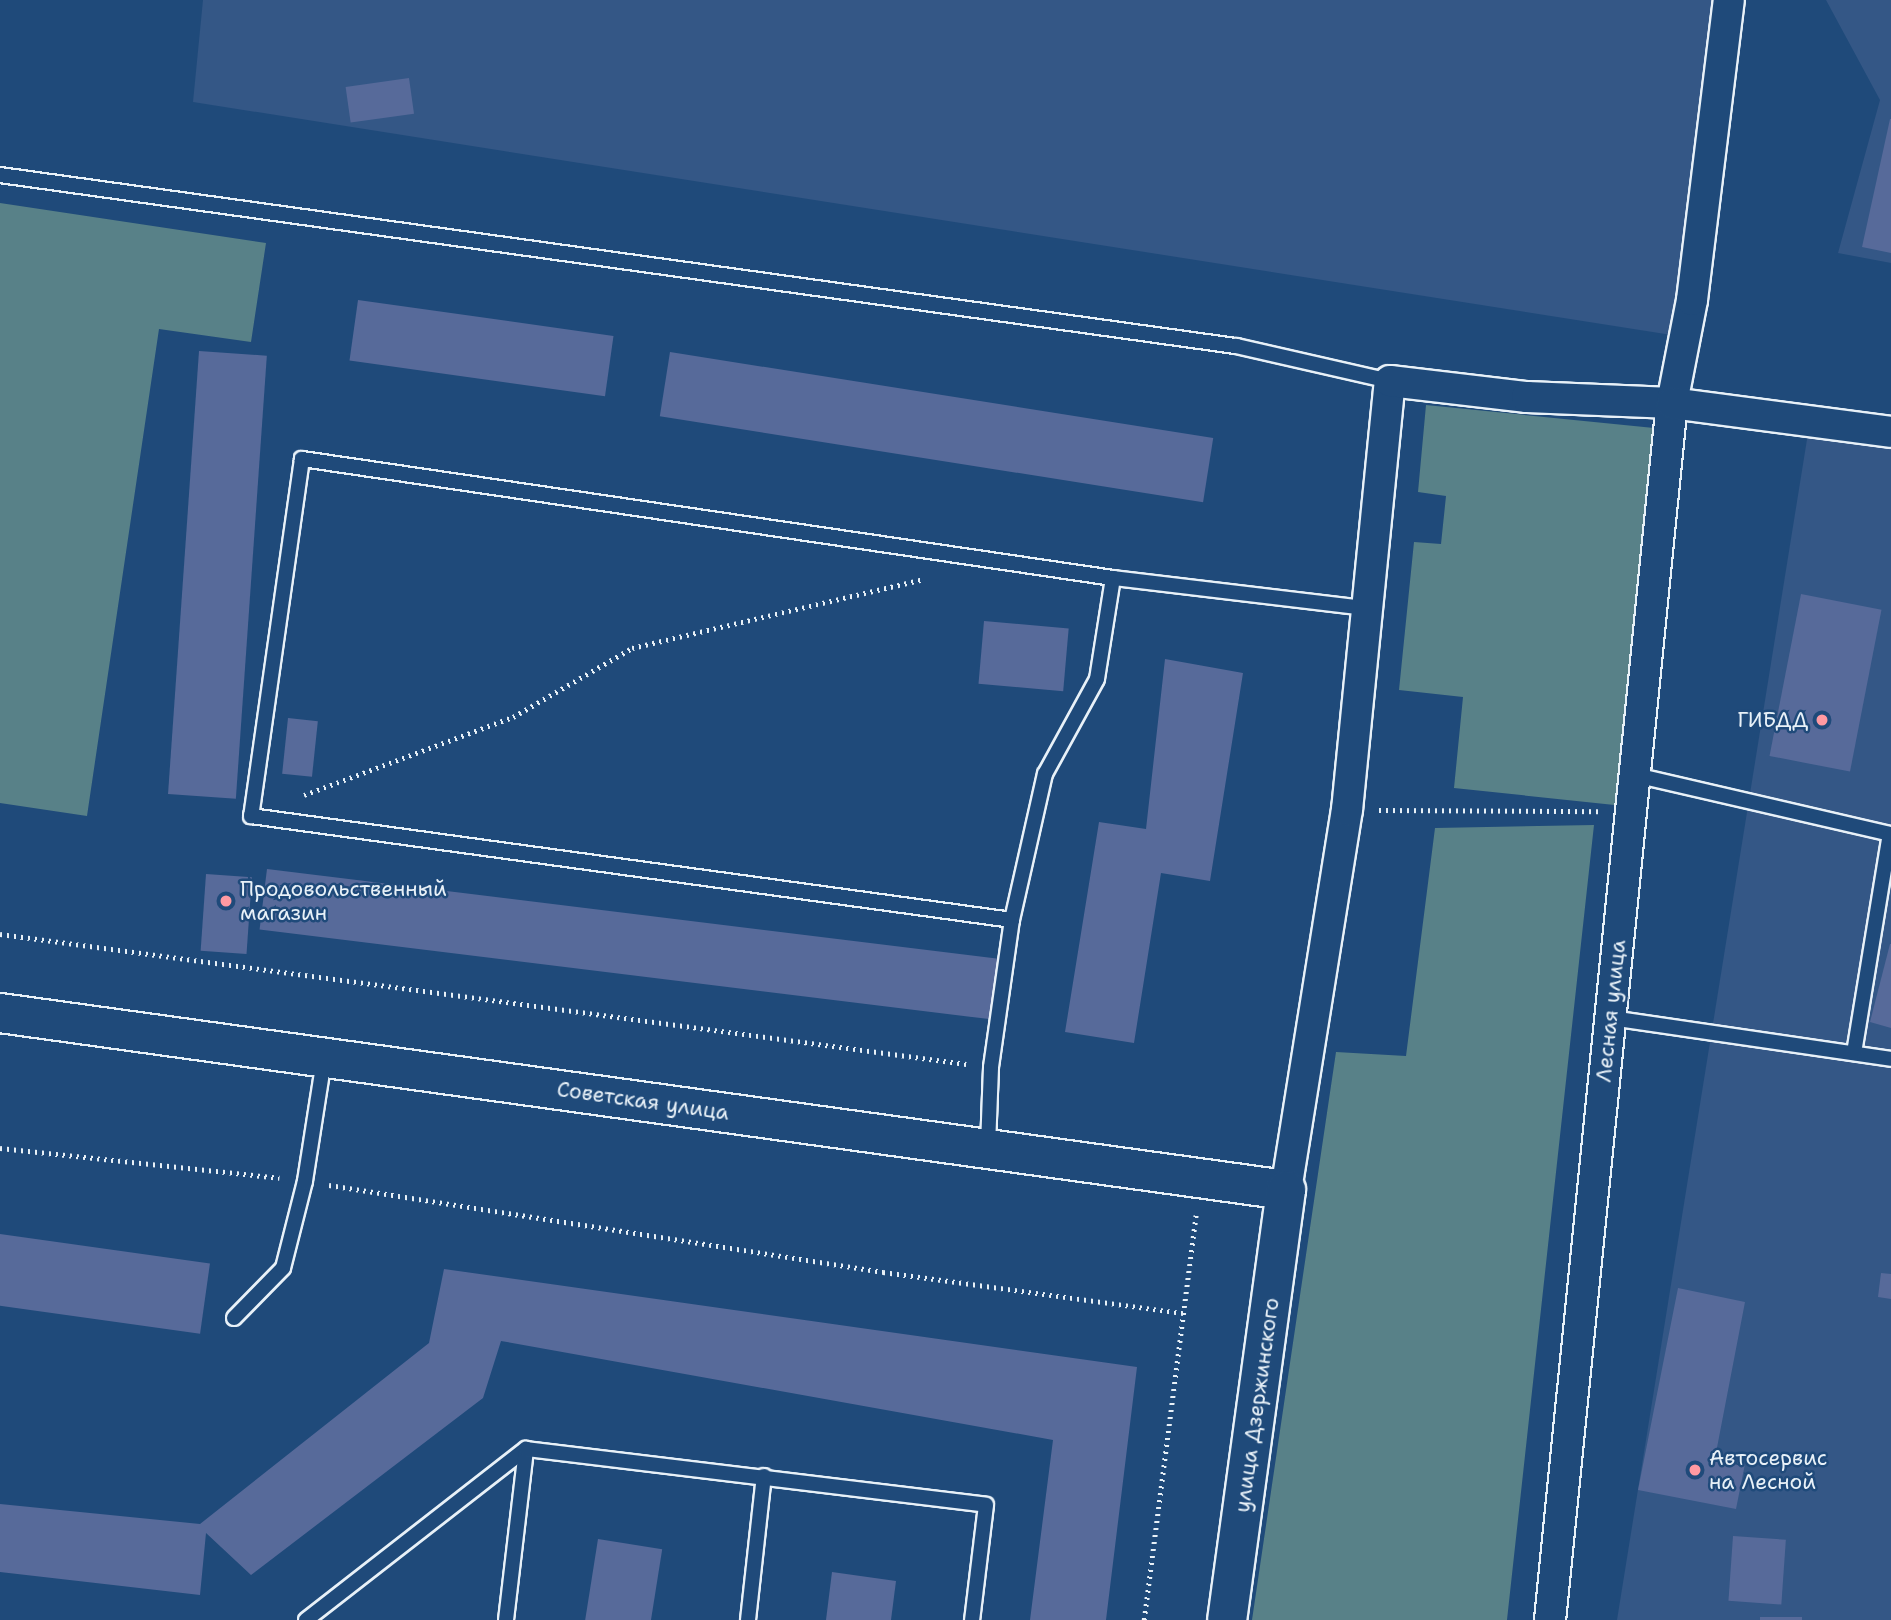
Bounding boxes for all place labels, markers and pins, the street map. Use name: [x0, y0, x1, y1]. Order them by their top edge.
place label: ГИБДД: [1737, 707, 1808, 733]
marker: ГИБДД: [1814, 712, 1830, 728]
place label: Продовольственный магазин: [240, 876, 447, 926]
marker: Продовольственный магазин: [218, 893, 234, 909]
place label: Автосервис на Лесной: [1709, 1445, 1827, 1495]
marker: Автосервис на Лесной: [1687, 1462, 1703, 1478]

